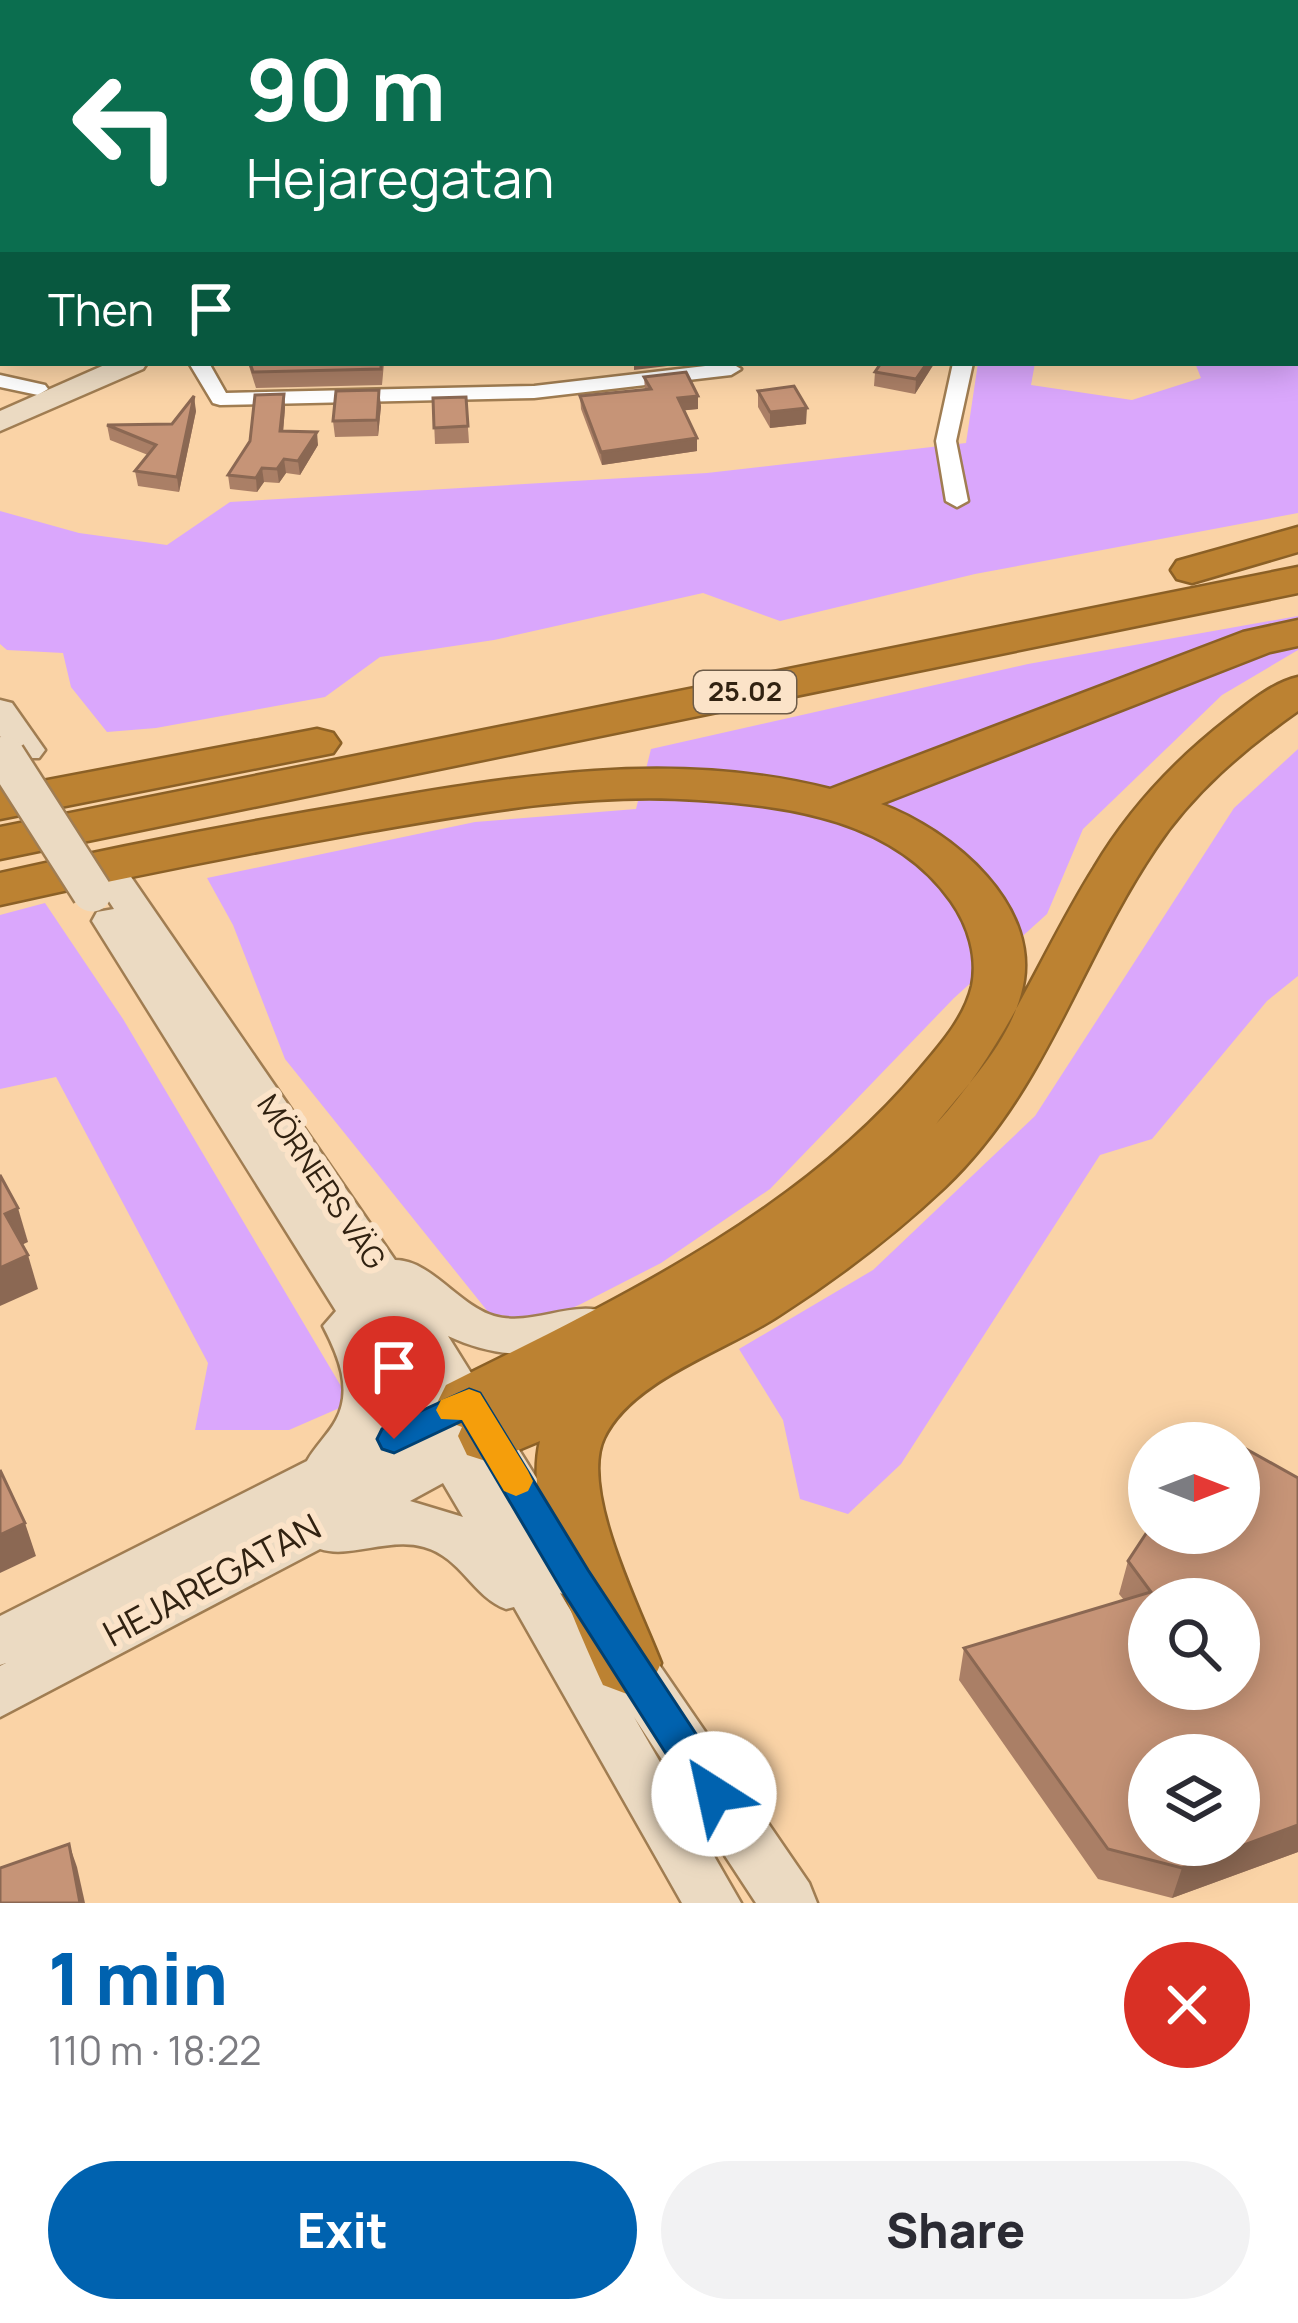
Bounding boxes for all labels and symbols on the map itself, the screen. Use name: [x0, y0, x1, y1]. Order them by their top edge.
road number: 25.02: [694, 671, 796, 713]
street label: MÖRNERS VÄG: [249, 1086, 396, 1277]
pin: [343, 1316, 445, 1439]
north arrow: [1128, 1422, 1260, 1554]
street label: HEJAREGATAN: [94, 1502, 329, 1657]
position arrow: [651, 1731, 777, 1857]

